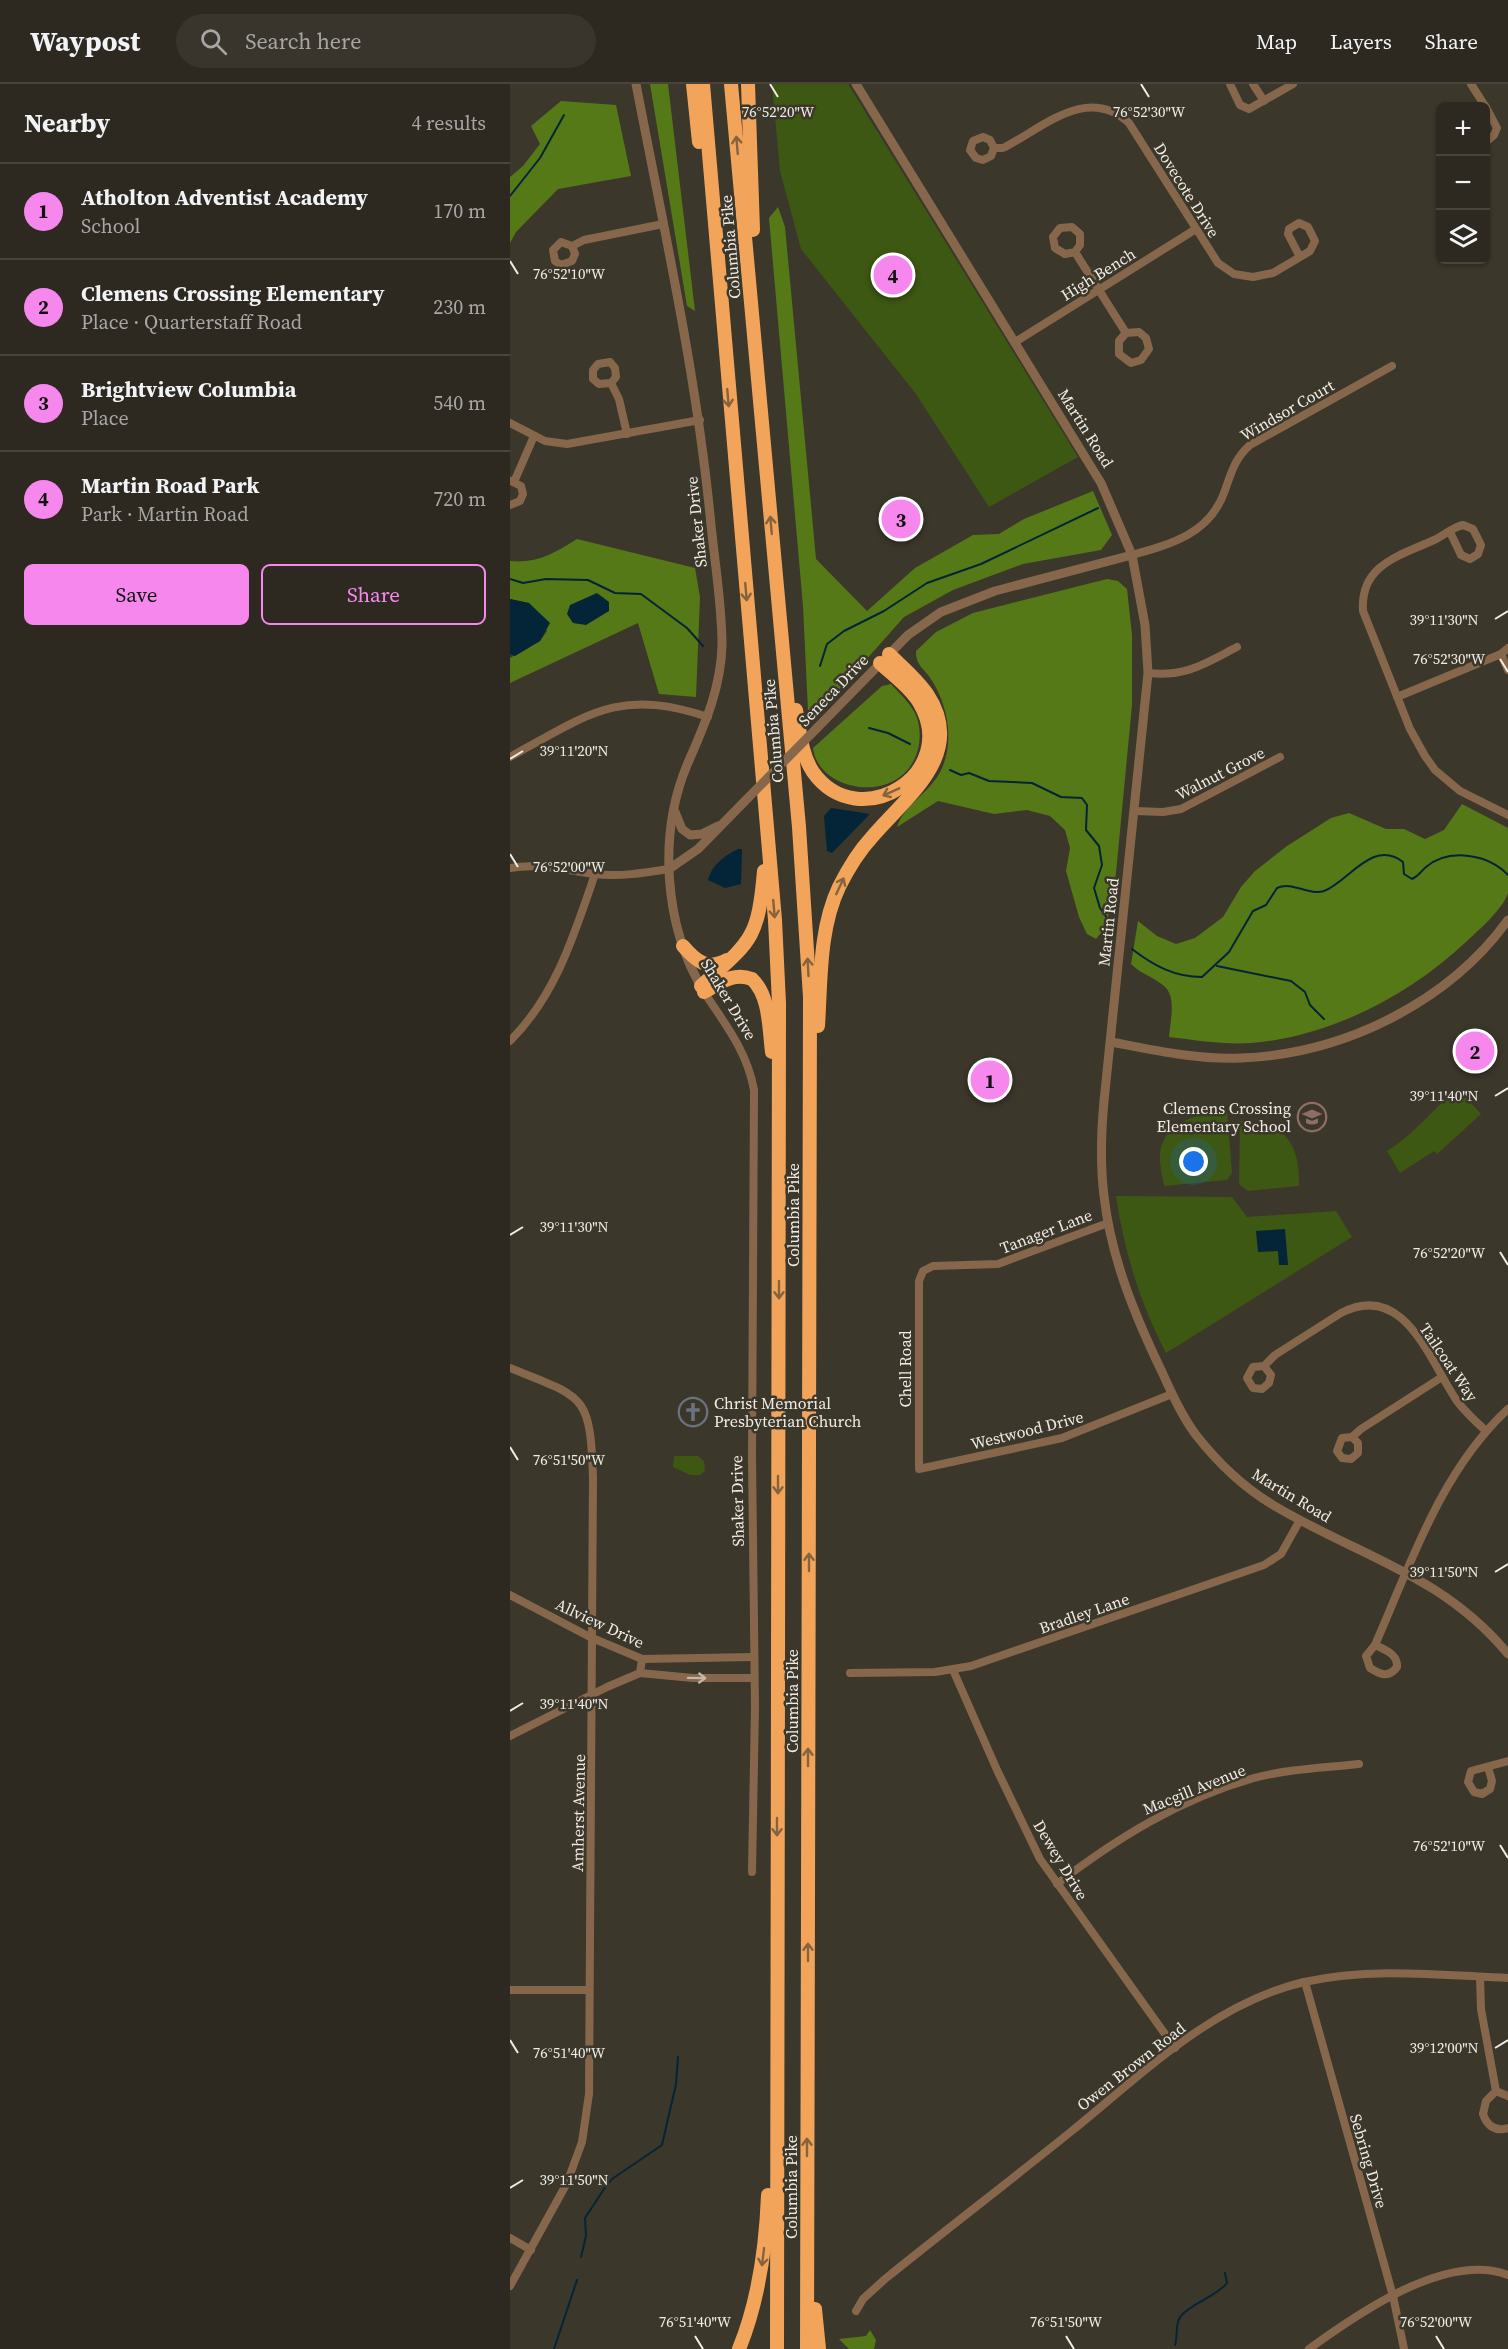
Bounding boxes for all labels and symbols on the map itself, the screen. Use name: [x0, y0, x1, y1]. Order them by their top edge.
text: 76°52'20"W: [742, 101, 815, 122]
text: 76°52'30"W: [1113, 101, 1186, 122]
one-way arrow: [731, 135, 742, 155]
street label: Dovecote Drive: [1149, 138, 1225, 242]
street label: Columbia Pike: [715, 194, 745, 300]
street label: High Bench: [1057, 242, 1140, 306]
pin: 4: [874, 252, 913, 297]
text: 76°52'10"W: [533, 263, 606, 284]
street label: Windsor Court: [1236, 374, 1339, 446]
street label: Martin Road: [1053, 384, 1119, 472]
one-way arrow: [723, 387, 734, 407]
street label: Shaker Drive: [680, 475, 712, 569]
pin: 3: [882, 496, 920, 542]
one-way arrow: [765, 516, 776, 535]
one-way arrow: [741, 581, 752, 601]
text: 39°11'30"N: [1409, 609, 1479, 630]
text: 76°52'30"W: [1413, 648, 1486, 669]
street label: Seneca Drive: [793, 649, 873, 731]
street label: Columbia Pike: [758, 678, 788, 784]
text: 39°11'20"N: [539, 740, 609, 761]
street label: Walnut Grove: [1172, 741, 1268, 805]
one-way arrow: [882, 787, 900, 799]
text: 76°52'00"W: [533, 856, 606, 877]
one-way arrow: [835, 877, 847, 895]
street label: Martin Road: [1092, 877, 1124, 967]
one-way arrow: [769, 898, 780, 918]
street label: Shaker Drive: [696, 954, 762, 1044]
one-way arrow: [803, 957, 814, 977]
pin: 2: [1456, 1028, 1494, 1074]
pin: 1: [970, 1058, 1010, 1102]
text: 39°11'40"N: [1409, 1085, 1479, 1106]
place label: Clemens Crossing Elementary School: [1157, 1097, 1291, 1137]
school or university icon: Clemens Crossing Elementary School: [1296, 1101, 1328, 1133]
your location: [1179, 1147, 1208, 1176]
street label: Columbia Pike: [782, 1163, 804, 1267]
street label: Tanager Lane: [997, 1203, 1095, 1259]
text: 39°11'30"N: [539, 1216, 609, 1237]
text: 76°52'20"W: [1413, 1242, 1486, 1263]
one-way arrow: [773, 1279, 785, 1299]
street label: Tailcoat Way: [1415, 1318, 1484, 1406]
street label: Chell Road: [894, 1330, 916, 1408]
place label: Christ Memorial Presbyterian Church: [714, 1392, 862, 1432]
church icon: Christ Memorial Presbyterian Church: [677, 1396, 709, 1428]
street label: Westwood Drive: [968, 1405, 1086, 1455]
text: 76°51'50"W: [533, 1449, 606, 1470]
street label: Shaker Drive: [725, 1455, 749, 1547]
street label: Martin Road: [1248, 1463, 1336, 1527]
one-way arrow: [772, 1474, 784, 1494]
one-way arrow: [803, 1553, 815, 1573]
text: 39°11'50"N: [1409, 1561, 1479, 1582]
street label: Bradley Lane: [1036, 1587, 1132, 1639]
street label: Allview Drive: [552, 1593, 648, 1653]
street label: Columbia Pike: [781, 1649, 803, 1753]
one-way arrow: [687, 1672, 706, 1684]
text: 39°11'40"N: [539, 1693, 609, 1714]
one-way arrow: [802, 1748, 814, 1768]
street label: Amherst Avenue: [566, 1754, 590, 1872]
street label: Macgill Avenue: [1139, 1758, 1249, 1820]
one-way arrow: [771, 1816, 783, 1836]
street label: Dewey Drive: [1028, 1816, 1094, 1904]
text: 76°52'10"W: [1413, 1835, 1486, 1856]
one-way arrow: [802, 1943, 814, 1963]
street label: Owen Brown Road: [1072, 2017, 1190, 2115]
text: 39°12'00"N: [1409, 2037, 1479, 2058]
text: 76°51'40"W: [533, 2042, 606, 2063]
street label: Sebring Drive: [1345, 2111, 1393, 2211]
street label: Columbia Pike: [780, 2135, 802, 2239]
one-way arrow: [801, 2138, 813, 2158]
text: 39°11'50"N: [539, 2169, 609, 2190]
one-way arrow: [757, 2246, 768, 2266]
text: 76°51'40"W: [659, 2311, 732, 2332]
text: 76°51'50"W: [1030, 2311, 1103, 2332]
text: 76°52'00"W: [1400, 2311, 1473, 2332]

